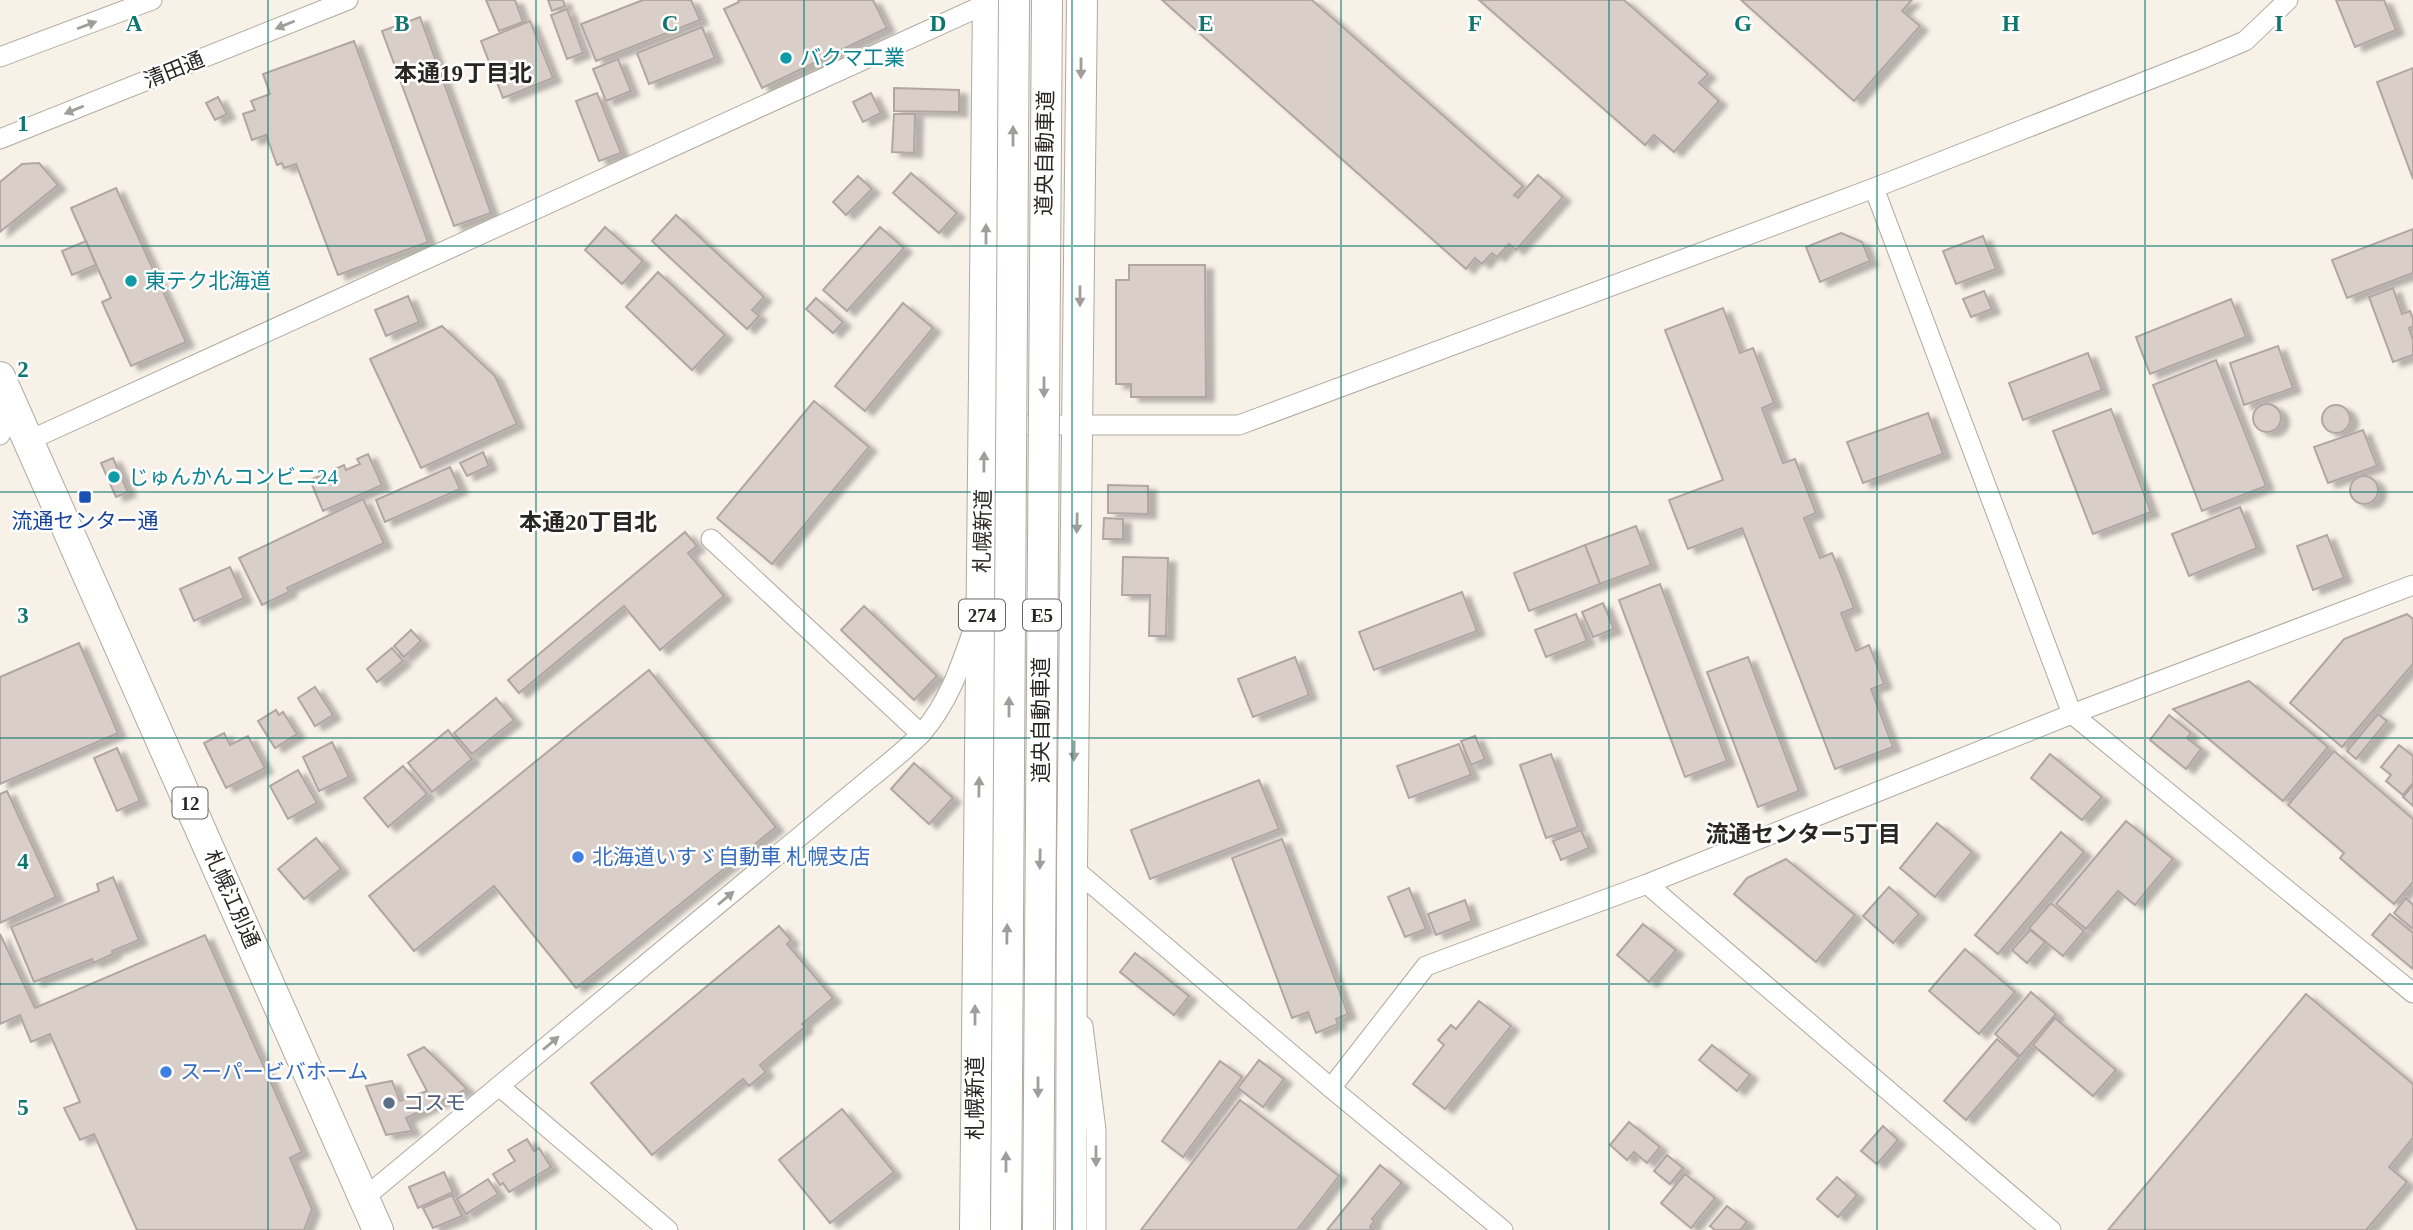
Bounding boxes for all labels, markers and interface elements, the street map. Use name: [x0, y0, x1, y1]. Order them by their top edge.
text: A: [126, 11, 143, 36]
text: B: [394, 11, 410, 36]
text: C: [662, 11, 678, 36]
text: D: [930, 11, 946, 36]
text: E: [1198, 11, 1214, 36]
text: F: [1468, 11, 1482, 36]
text: G: [1734, 11, 1752, 36]
text: H: [2002, 11, 2020, 36]
text: I: [2275, 11, 2284, 36]
one-way arrow: [76, 19, 97, 30]
one-way arrow: [274, 20, 295, 31]
place label: バクマ工業: [800, 46, 905, 70]
street label: 清田通: [140, 47, 208, 93]
marker: バクマ工業: [778, 50, 794, 66]
one-way arrow: [1075, 57, 1087, 79]
district label: 本通19丁目北: [394, 61, 532, 86]
street label: 道央自動車道: [1032, 90, 1058, 216]
one-way arrow: [63, 104, 84, 115]
text: 1: [17, 111, 29, 136]
one-way arrow: [1007, 125, 1019, 147]
one-way arrow: [980, 223, 992, 245]
place label: 東テク北海道: [145, 269, 271, 293]
marker: 東テク北海道: [123, 273, 139, 289]
one-way arrow: [1074, 285, 1085, 307]
text: 2: [17, 357, 29, 382]
one-way arrow: [1038, 376, 1049, 398]
one-way arrow: [979, 451, 990, 473]
place label: じゅんかんコンビニ24: [128, 465, 338, 489]
marker: じゅんかんコンビニ24: [106, 469, 122, 485]
marker: 流通センター通: [77, 489, 93, 505]
street label: 札幌新道: [970, 489, 996, 573]
place label: 流通センター通: [12, 509, 159, 533]
district label: 本通20丁目北: [519, 510, 657, 535]
one-way arrow: [1071, 512, 1083, 534]
road number: 274: [959, 600, 1005, 630]
road number: E5: [1023, 600, 1061, 630]
text: 3: [17, 603, 29, 628]
street label: 道央自動車道: [1029, 657, 1053, 783]
one-way arrow: [1003, 696, 1014, 718]
one-way arrow: [1068, 740, 1080, 762]
one-way arrow: [973, 776, 984, 798]
road number: 12: [172, 788, 208, 818]
district label: 流通センター5丁目: [1705, 822, 1901, 847]
place label: 北海道いすゞ自動車 札幌支店: [592, 845, 870, 869]
street label: 札幌江別通: [200, 846, 264, 952]
one-way arrow: [1034, 848, 1046, 870]
text: 4: [17, 849, 29, 874]
marker: 北海道いすゞ自動車 札幌支店: [570, 849, 586, 865]
one-way arrow: [718, 891, 735, 906]
one-way arrow: [1001, 923, 1013, 945]
one-way arrow: [969, 1004, 981, 1026]
one-way arrow: [543, 1036, 560, 1051]
street label: 札幌新道: [963, 1056, 987, 1140]
place label: スーパービバホーム: [180, 1060, 368, 1084]
marker: スーパービバホーム: [158, 1064, 174, 1080]
one-way arrow: [1032, 1076, 1044, 1098]
place label: コスモ: [403, 1091, 466, 1115]
text: 5: [17, 1095, 29, 1120]
marker: コスモ: [381, 1095, 397, 1111]
one-way arrow: [1090, 1145, 1102, 1167]
one-way arrow: [1000, 1151, 1012, 1173]

